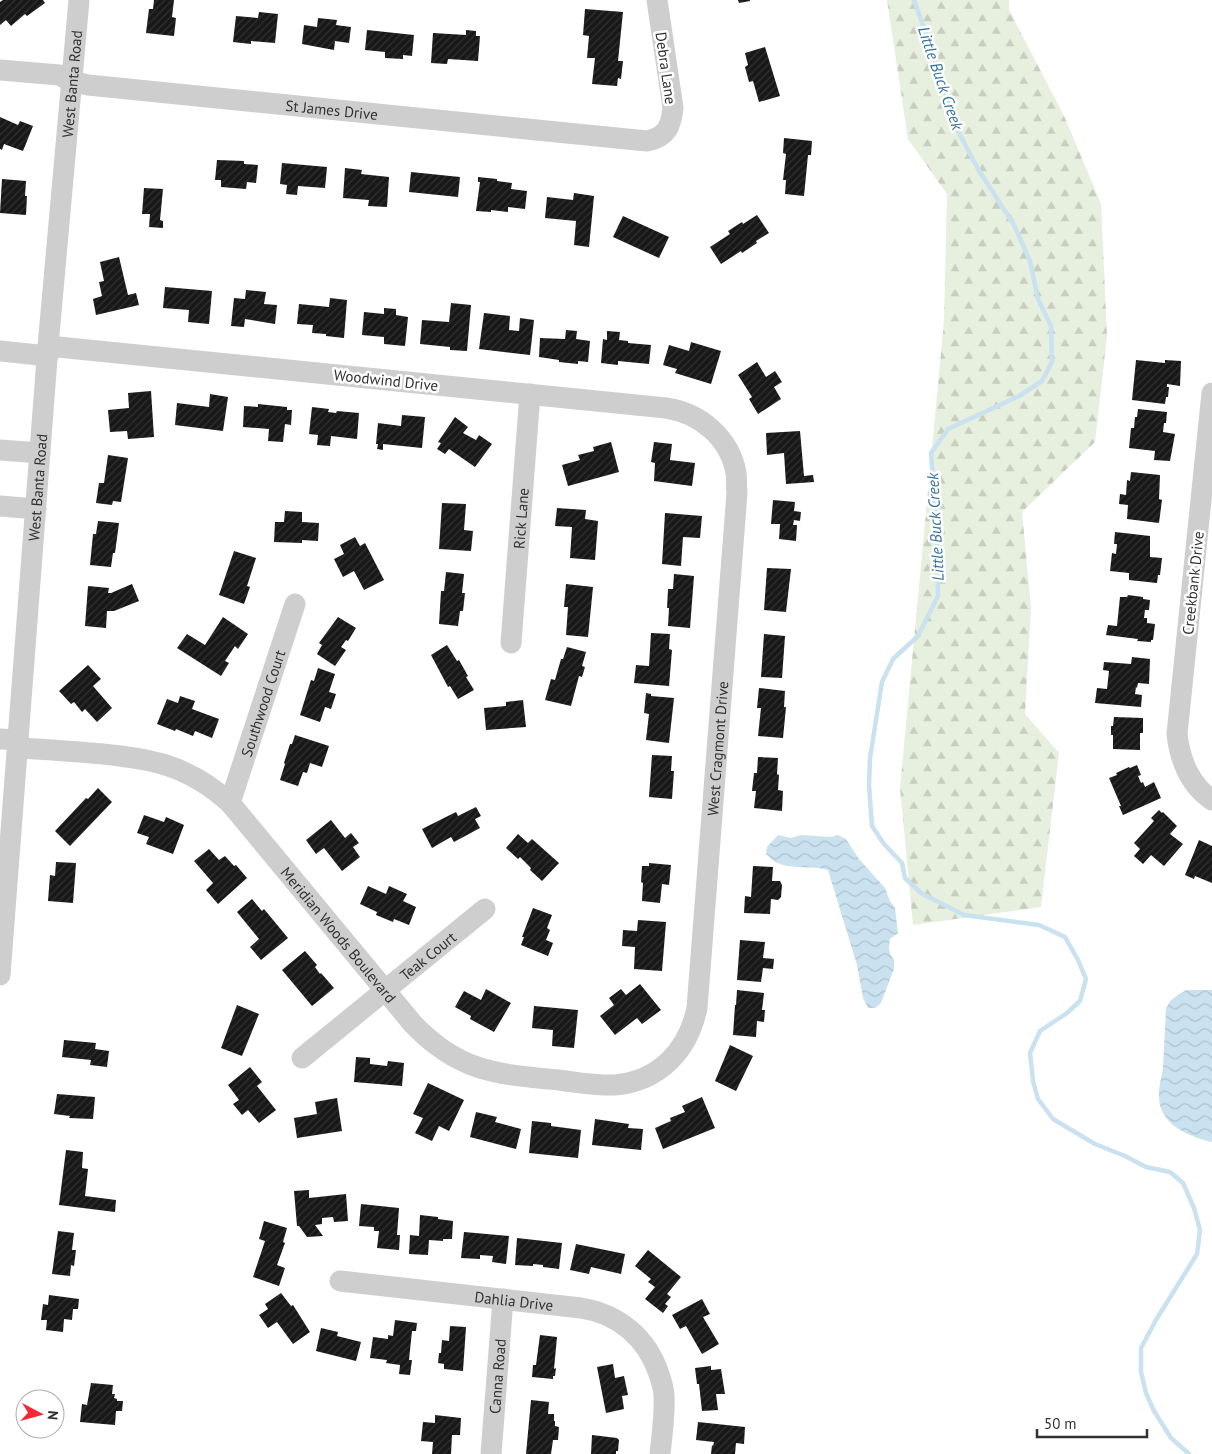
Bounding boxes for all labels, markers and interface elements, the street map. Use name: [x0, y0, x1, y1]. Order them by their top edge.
water label: Little Buck Creek: [914, 24, 968, 133]
street label: West Banta Road: [57, 29, 86, 138]
street label: Debra Lane: [652, 31, 680, 105]
street label: St James Drive: [285, 95, 379, 123]
street label: Woodwind Drive: [333, 365, 439, 395]
street label: West Banta Road: [24, 433, 51, 542]
water label: Little Buck Creek: [922, 472, 948, 582]
street label: Rick Lane: [509, 487, 532, 550]
street label: Creekbank Drive: [1178, 530, 1208, 636]
street label: Southwood Court: [236, 647, 289, 759]
street label: West Cragmont Drive: [702, 680, 732, 816]
street label: Meridian Woods Boulevard: [277, 863, 401, 1006]
street label: Teak Court: [396, 927, 460, 984]
street label: Dahlia Drive: [474, 1287, 554, 1314]
street label: Canna Road: [485, 1338, 509, 1415]
north arrow: [15, 1389, 65, 1439]
scale bar: [1037, 1406, 1147, 1438]
text: N: [43, 1410, 62, 1421]
text: 50 m: [1044, 1414, 1077, 1433]

